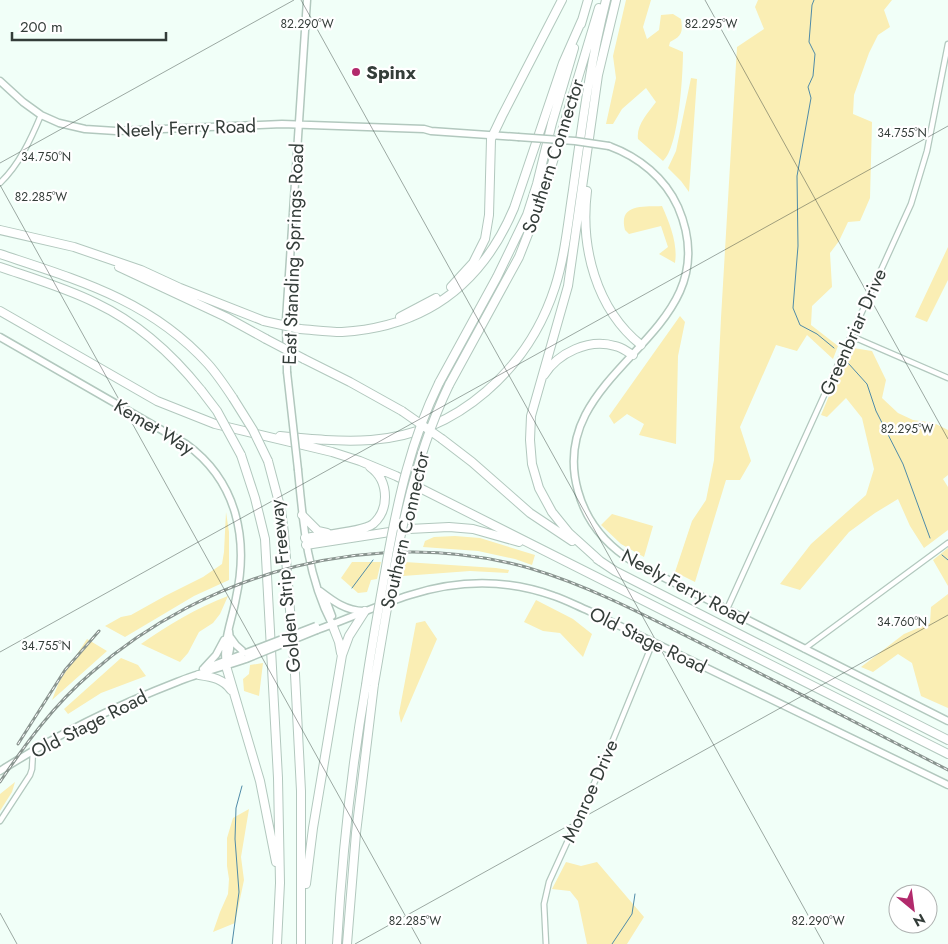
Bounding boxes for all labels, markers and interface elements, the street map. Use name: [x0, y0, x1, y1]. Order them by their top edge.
scale bar: [12, 10, 166, 42]
text: 82.290°W: [280, 15, 334, 33]
text: 82.295°W: [685, 15, 737, 33]
text: 200 m: [20, 16, 63, 38]
place label: Spinx: [366, 59, 417, 86]
marker: Spinx: [350, 66, 362, 78]
street label: Southern Connector: [515, 75, 591, 237]
street label: Neely Ferry Road: [116, 112, 256, 144]
text: 34.755°N: [877, 124, 927, 142]
street label: East Standing Springs Road: [276, 143, 310, 365]
text: 34.750°N: [21, 148, 71, 166]
text: 82.285°W: [15, 188, 67, 206]
street label: Greenbriar Drive: [813, 264, 893, 400]
street label: Kemet Way: [109, 392, 200, 462]
text: 82.295°W: [881, 420, 933, 438]
street label: Southern Connector: [374, 448, 436, 611]
street label: Golden Strip Freeway: [262, 498, 308, 674]
street label: Neely Ferry Road: [617, 542, 753, 632]
street label: Old Stage Road: [585, 600, 711, 680]
text: 34.760°N: [877, 613, 927, 631]
text: 34.755°N: [21, 637, 71, 655]
street label: Old Stage Road: [26, 683, 152, 765]
street label: Monroe Drive: [555, 735, 625, 847]
north arrow: [888, 884, 938, 934]
text: N: [910, 909, 929, 932]
text: 82.285°W: [389, 912, 441, 930]
text: 82.290°W: [791, 912, 845, 930]

